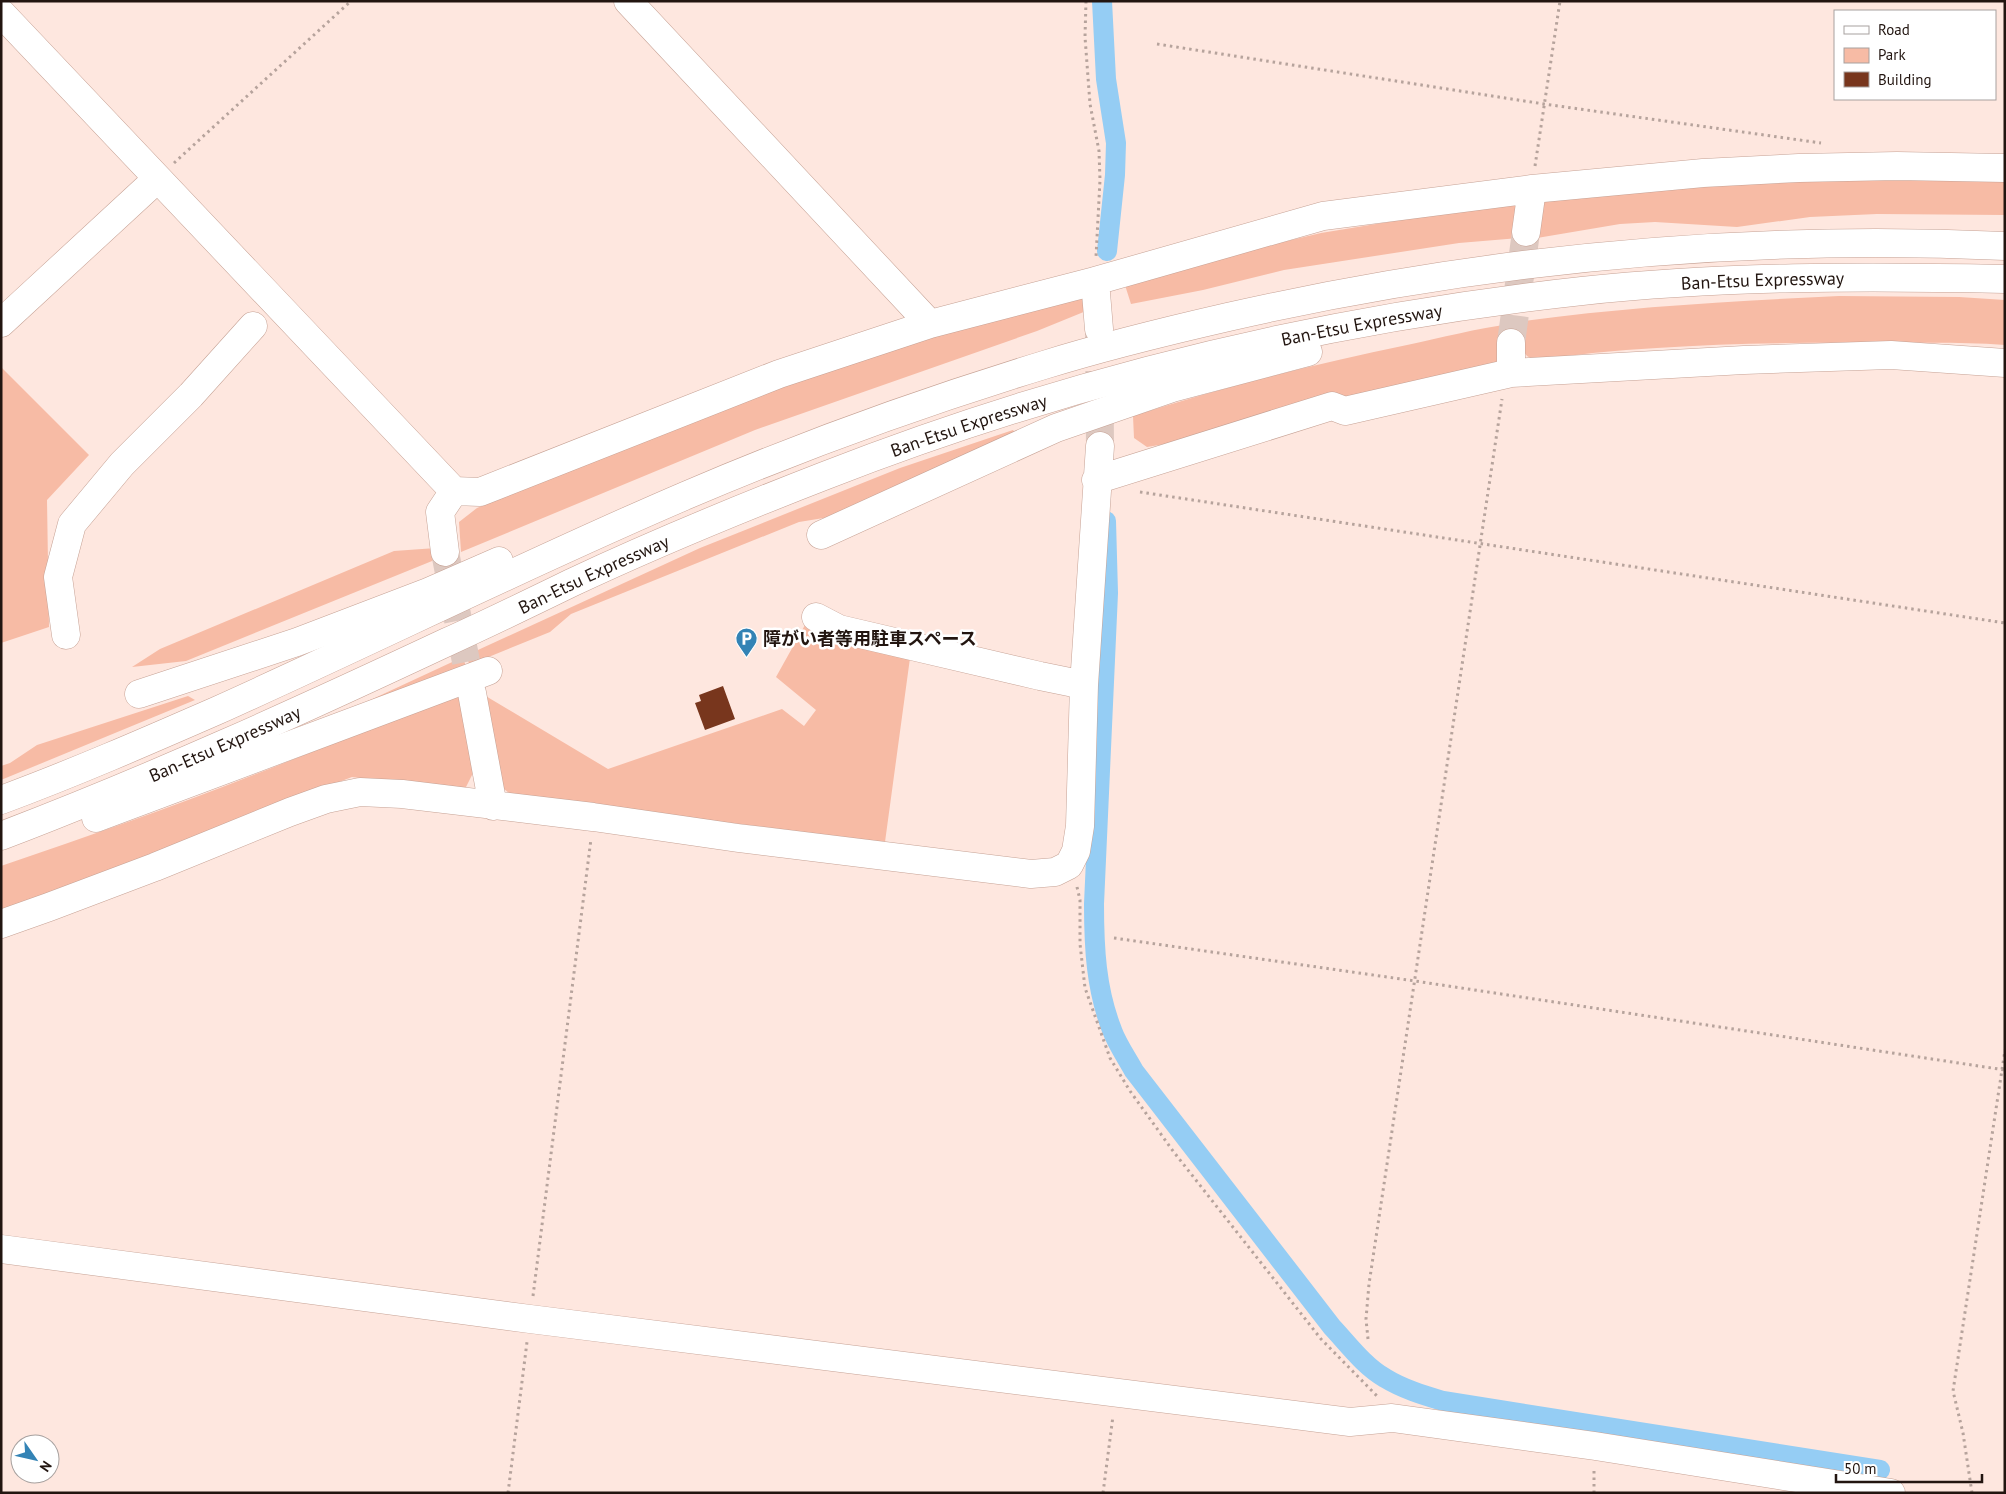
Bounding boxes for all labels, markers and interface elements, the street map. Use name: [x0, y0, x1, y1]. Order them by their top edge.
legend: [1834, 10, 1996, 100]
text: Road: [1878, 20, 1910, 39]
text: Park: [1878, 45, 1906, 64]
text: Building: [1878, 70, 1932, 89]
street label: Ban-Etsu Expressway: [1680, 266, 1845, 294]
street label: Ban-Etsu Expressway: [1279, 298, 1444, 350]
street label: Ban-Etsu Expressway: [887, 388, 1050, 462]
street label: Ban-Etsu Expressway: [514, 529, 673, 618]
parking icon: 障がい者等用駐車スペース: [735, 626, 759, 657]
place label: 障がい者等用駐車スペース: [763, 627, 977, 650]
street label: Ban-Etsu Expressway: [145, 700, 305, 787]
north arrow: [10, 1434, 60, 1484]
scale bar: [1836, 1452, 1982, 1484]
text: N: [36, 1457, 56, 1475]
text: 50 m: [1844, 1459, 1877, 1478]

